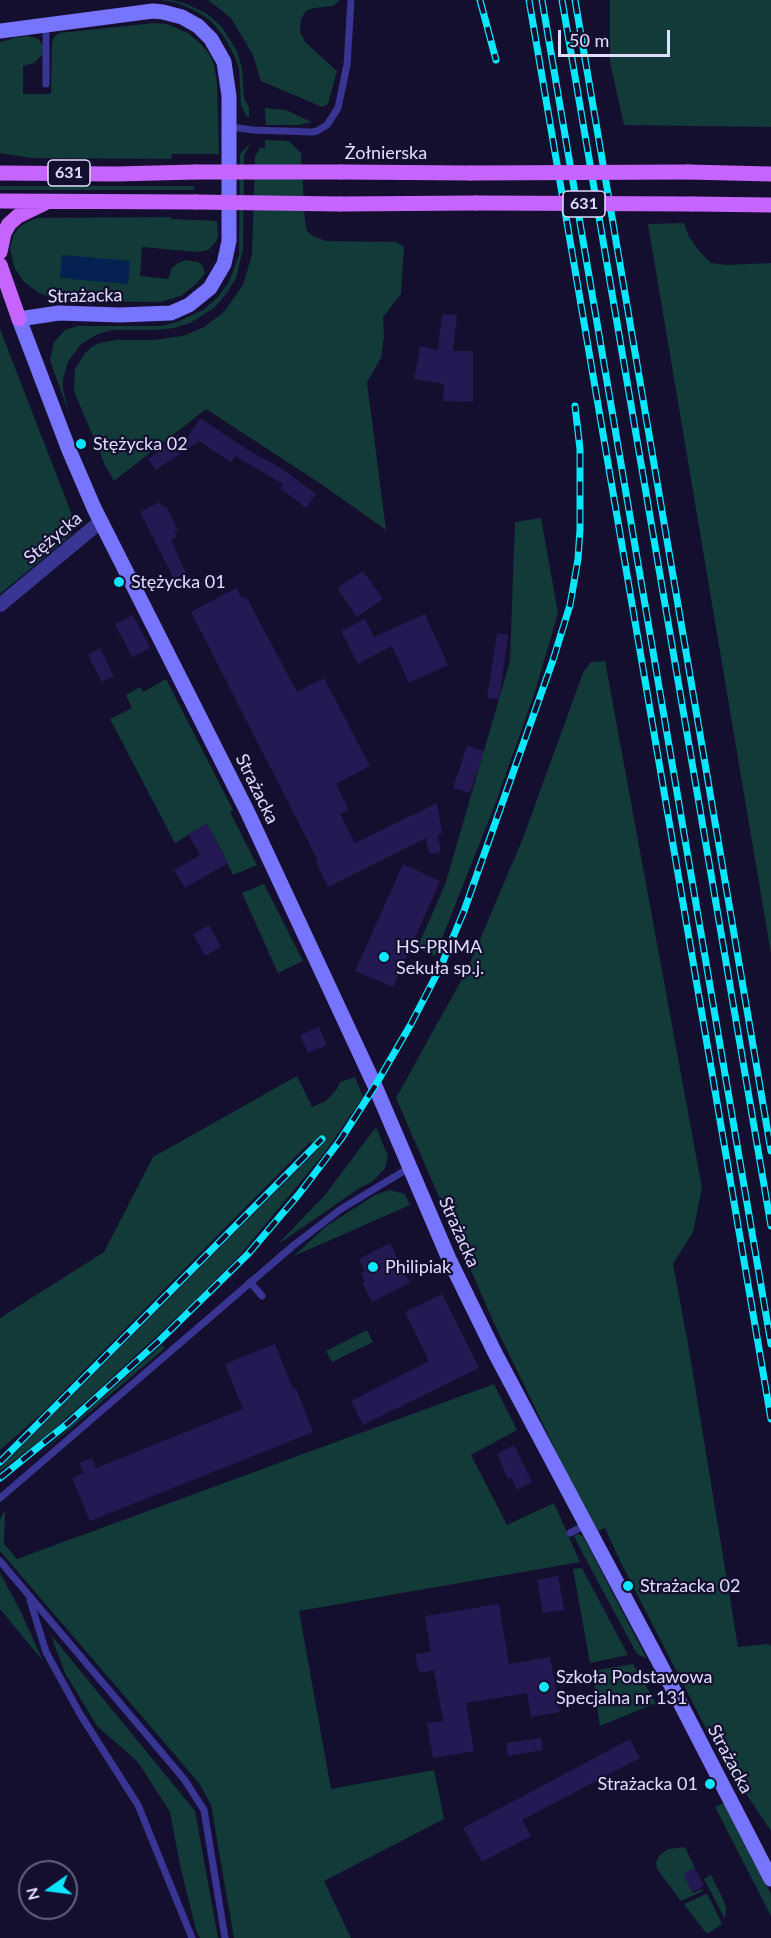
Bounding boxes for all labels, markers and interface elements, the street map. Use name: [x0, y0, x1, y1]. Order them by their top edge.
scale bar: [561, 18, 674, 56]
text: 50 m: [569, 29, 609, 51]
street label: Żołnierska: [345, 142, 427, 164]
road number: 631: [48, 160, 90, 186]
road number: 631: [563, 191, 605, 217]
street label: Strażacka: [47, 285, 123, 307]
place label: Stężycka 02: [93, 433, 188, 455]
marker: Stężycka 02: [74, 437, 88, 451]
street label: Stężycka: [20, 508, 86, 568]
place label: Stężycka 01: [131, 571, 226, 593]
marker: Stężycka 01: [112, 575, 126, 589]
street label: Strażacka: [231, 751, 283, 827]
place label: HS-PRIMA Sekuła sp.j.: [396, 936, 484, 978]
marker: HS-PRIMA Sekuła sp.j.: [377, 950, 391, 964]
street label: Strażacka: [434, 1193, 484, 1271]
place label: Philipiak: [385, 1256, 451, 1278]
marker: Philipiak: [366, 1260, 380, 1274]
place label: Strażacka 02: [640, 1575, 740, 1597]
marker: Strażacka 02: [621, 1579, 635, 1593]
place label: Szkoła Podstawowa Specjalna nr 131: [556, 1666, 712, 1708]
marker: Szkoła Podstawowa Specjalna nr 131: [537, 1680, 551, 1694]
street label: Strażacka: [703, 1721, 757, 1797]
place label: Strażacka 01: [598, 1773, 698, 1795]
marker: Strażacka 01: [703, 1777, 717, 1791]
north arrow: [18, 1860, 78, 1920]
text: N: [21, 1886, 43, 1902]

